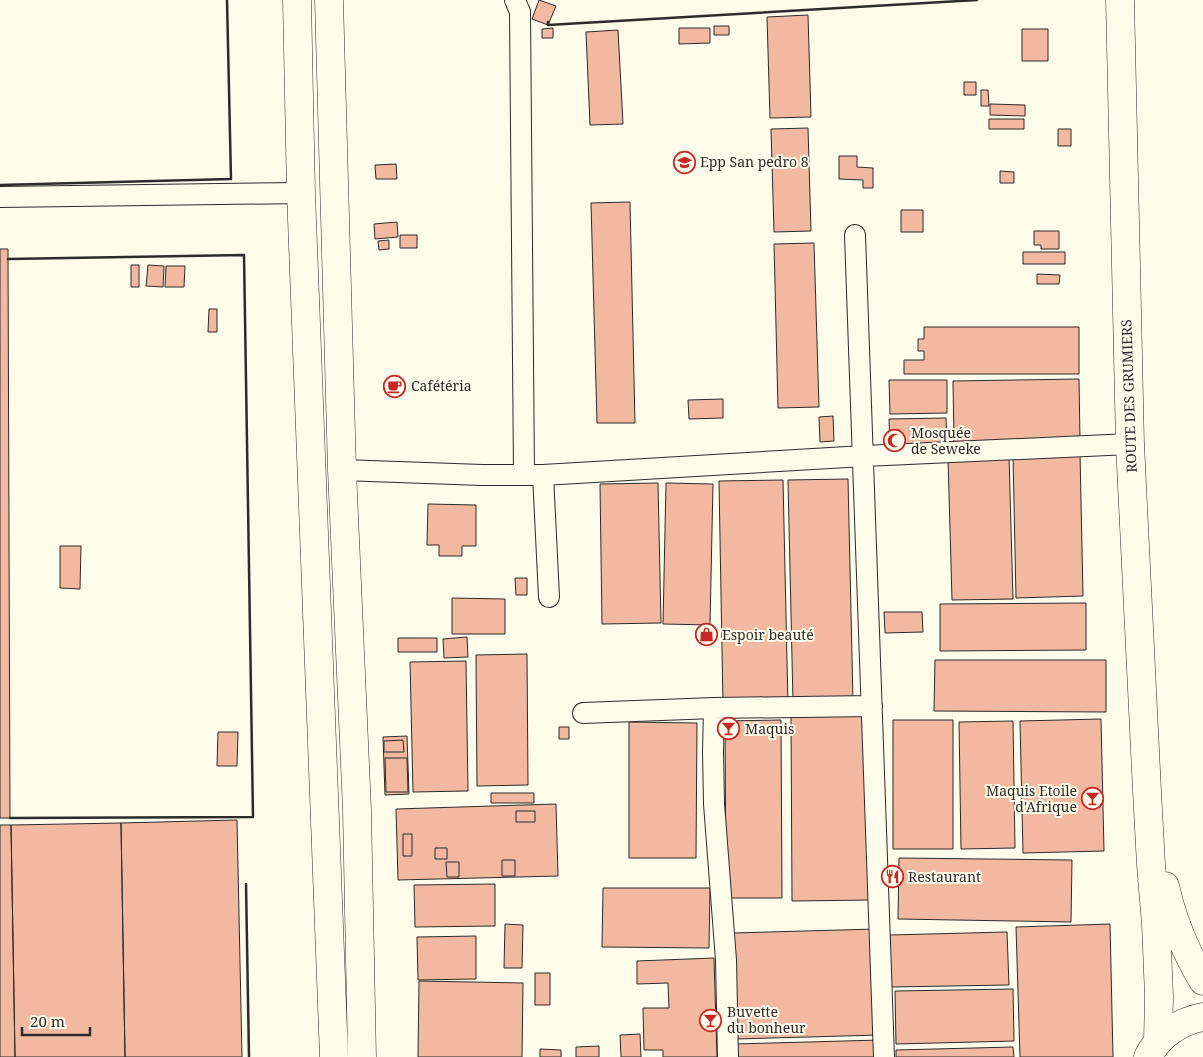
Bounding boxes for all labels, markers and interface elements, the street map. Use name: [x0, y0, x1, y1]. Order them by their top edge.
school or university icon: Epp San pedro 8: [672, 150, 696, 174]
place label: Epp San pedro 8: [700, 152, 809, 171]
street label: ROUTE DES GRUMIERS: [1116, 319, 1141, 473]
cafe icon: Cafétéria: [383, 374, 407, 398]
place label: Cafétéria: [411, 376, 472, 395]
place label: Mosquée de Seweke: [911, 423, 981, 458]
mosque icon: Mosquée de Seweke: [883, 429, 907, 453]
shop icon: Espoir beauté: [694, 623, 718, 647]
place label: Espoir beauté: [722, 625, 814, 644]
bar icon: Maquis: [717, 717, 741, 741]
place label: Maquis: [745, 719, 794, 738]
place label: Maquis Etoile d'Afrique: [986, 781, 1077, 816]
bar icon: Maquis Etoile d'Afrique: [1081, 787, 1105, 811]
restaurant icon: Restaurant: [880, 865, 904, 889]
place label: Restaurant: [908, 867, 981, 886]
place label: Buvette du bonheur: [727, 1002, 806, 1037]
scale bar: [22, 1004, 90, 1036]
bar icon: Buvette du bonheur: [699, 1008, 723, 1032]
text: 20 m: [30, 1011, 65, 1031]

